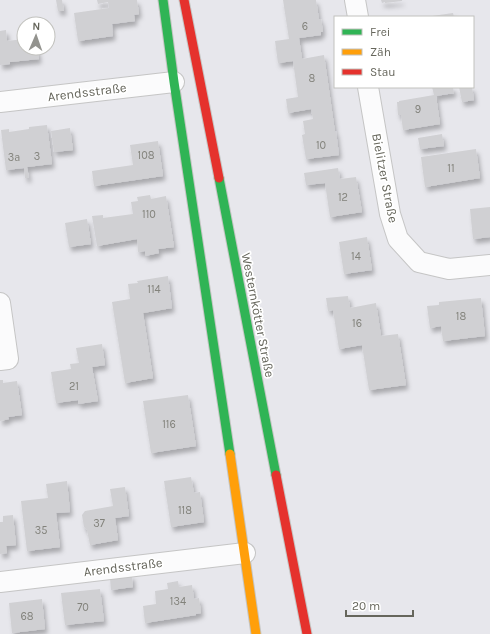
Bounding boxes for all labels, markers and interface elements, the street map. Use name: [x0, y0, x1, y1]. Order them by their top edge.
north arrow: [16, 16, 56, 56]
legend: [334, 16, 474, 88]
text: N: [32, 20, 41, 33]
house number: 6: [302, 20, 308, 33]
text: Frei: [370, 25, 390, 39]
text: Zäh: [370, 45, 391, 59]
text: Stau: [370, 65, 396, 79]
house number: 8: [309, 72, 316, 85]
street label: Arendsstraße: [47, 80, 128, 104]
house number: 9: [415, 103, 421, 116]
street label: Bielitzer Straße: [369, 132, 401, 224]
house number: 10: [316, 139, 326, 152]
house number: 108: [138, 149, 155, 162]
house number: 3: [34, 150, 40, 163]
house number: 3a: [8, 151, 20, 164]
house number: 11: [447, 162, 455, 175]
house number: 12: [338, 191, 348, 204]
house number: 110: [142, 208, 156, 221]
house number: 14: [351, 250, 361, 263]
street label: Westernkötter Straße: [239, 251, 278, 379]
house number: 114: [147, 283, 161, 296]
house number: 18: [456, 310, 466, 323]
house number: 16: [352, 317, 362, 330]
house number: 21: [69, 380, 79, 393]
house number: 116: [162, 418, 176, 431]
house number: 118: [178, 504, 192, 517]
house number: 37: [93, 517, 105, 530]
house number: 35: [35, 524, 47, 537]
street label: Arendsstraße: [83, 555, 164, 579]
scale bar: [346, 592, 413, 618]
house number: 134: [170, 595, 186, 608]
text: 20 m: [352, 599, 380, 613]
house number: 70: [77, 601, 89, 614]
house number: 68: [20, 610, 34, 623]

